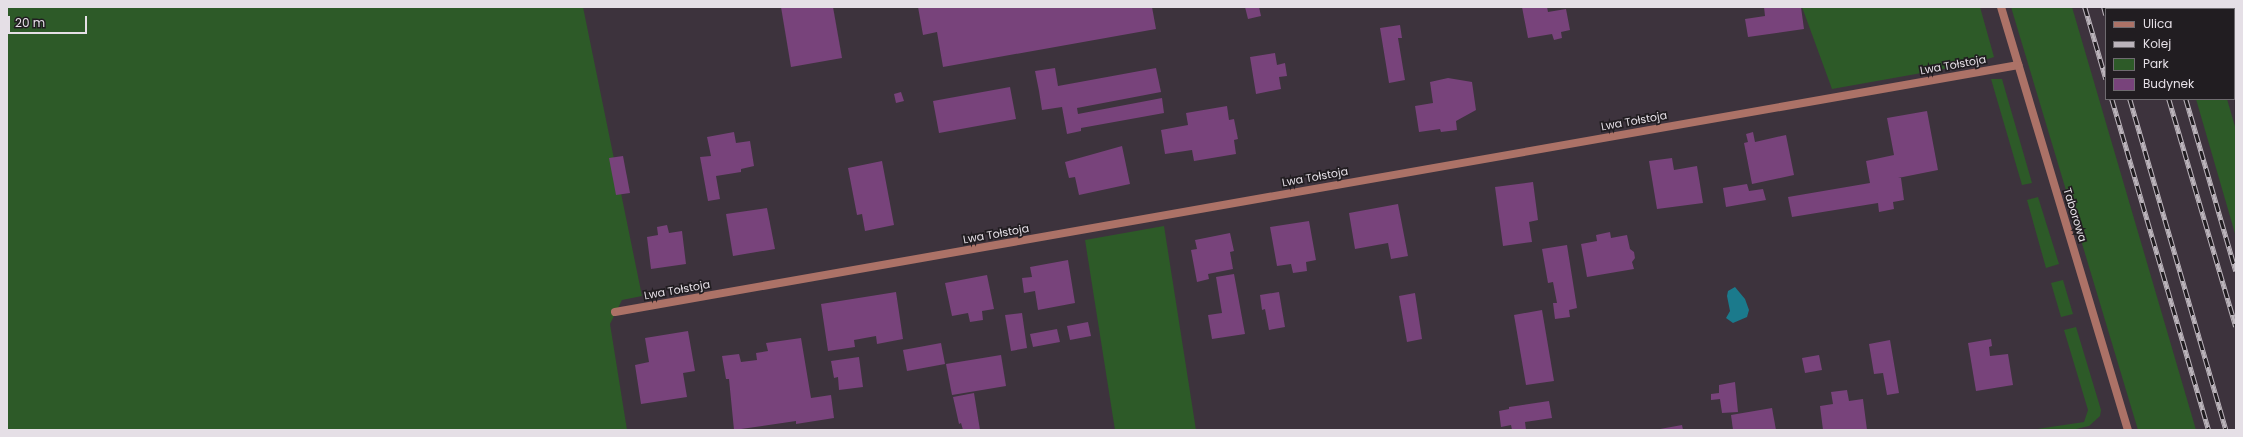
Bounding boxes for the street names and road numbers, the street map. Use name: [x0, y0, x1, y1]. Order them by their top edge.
street label: Lwa Tołstoja: [1919, 53, 1987, 77]
street label: Lwa Tołstoja: [1600, 109, 1668, 133]
street label: Lwa Tołstoja: [1281, 165, 1349, 189]
street label: Taborowa: [2061, 187, 2089, 243]
street label: Lwa Tołstoja: [962, 222, 1030, 246]
street label: Lwa Tołstoja: [643, 278, 711, 302]

